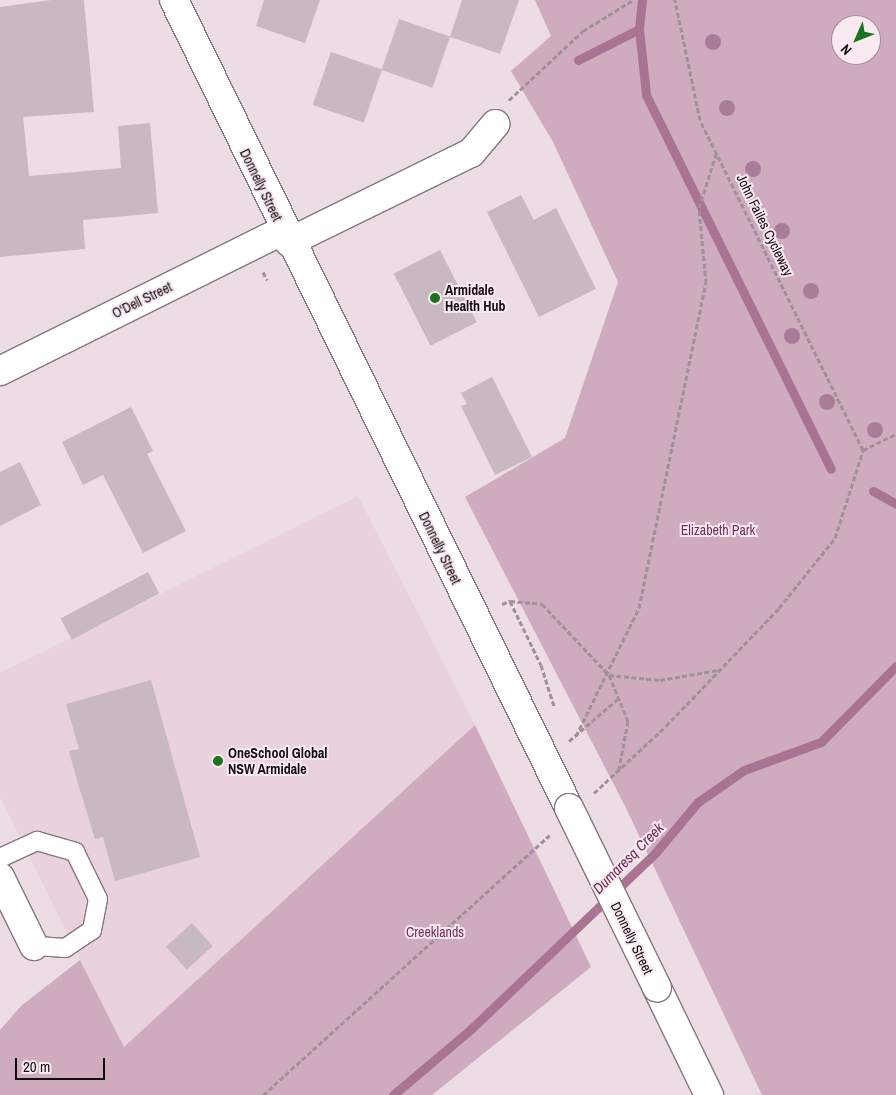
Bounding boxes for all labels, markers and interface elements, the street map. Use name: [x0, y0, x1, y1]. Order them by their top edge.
north arrow: [831, 15, 881, 65]
text: N: [837, 40, 855, 59]
street label: Donnelly Street: [236, 146, 286, 224]
street label: John Failes Cycleway: [733, 171, 797, 279]
street label: O'Dell Street: [109, 278, 175, 322]
place label: Armidale Health Hub: [445, 282, 506, 314]
marker: Armidale Health Hub: [429, 292, 441, 304]
street label: Donnelly Street: [415, 509, 465, 587]
park label: Elizabeth Park: [681, 522, 755, 538]
place label: OneSchool Global NSW Armidale: [228, 745, 328, 778]
marker: OneSchool Global NSW Armidale: [212, 755, 224, 767]
water label: Dumaresq Creek: [589, 819, 667, 897]
street label: Donnelly Street: [607, 899, 657, 977]
park label: Creeklands: [406, 924, 464, 940]
scale bar: [18, 1048, 108, 1080]
text: 20 m: [23, 1056, 50, 1077]

